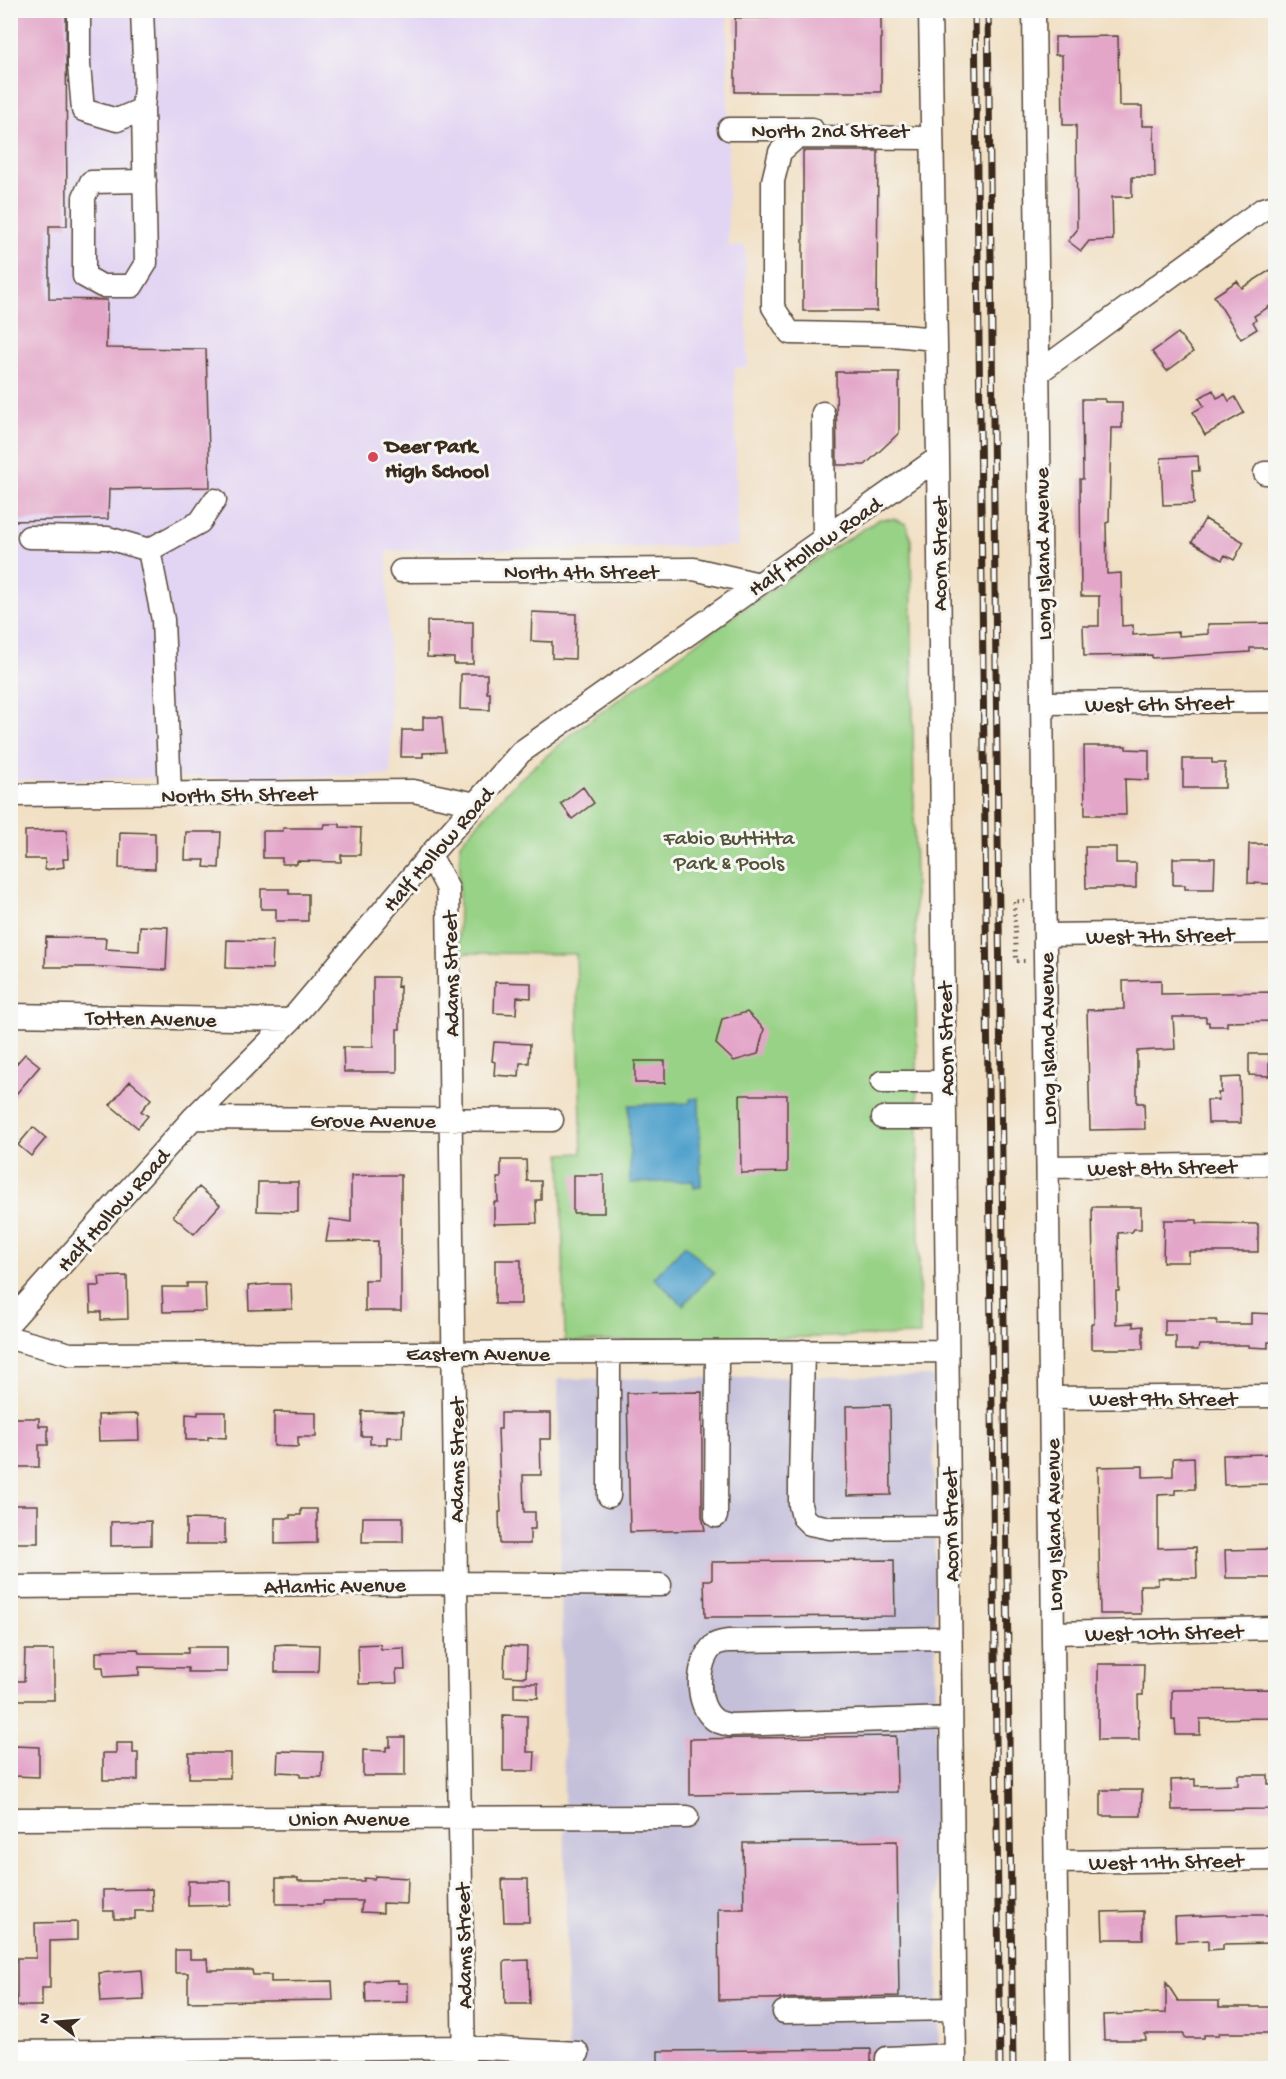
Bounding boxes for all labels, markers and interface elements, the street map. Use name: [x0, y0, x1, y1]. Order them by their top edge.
street label: North 2nd Street: [751, 120, 911, 146]
place label: Deer Park High School: [383, 435, 489, 486]
marker: Deer Park High School: [366, 450, 380, 464]
street label: Long Island Avenue: [1030, 467, 1060, 641]
street label: Half Hollow Road: [745, 491, 890, 604]
street label: Acorn Street: [929, 495, 955, 611]
street label: North 4th Street: [504, 561, 660, 587]
street label: West 6th Street: [1085, 692, 1235, 720]
street label: Half Hollow Road: [379, 781, 503, 918]
street label: North 5th Street: [161, 783, 319, 811]
park label: Fabio Buttitta Park & Pools: [663, 827, 795, 878]
street label: Adams Street: [439, 909, 467, 1037]
street label: West 7th Street: [1086, 924, 1237, 952]
street label: Long Island Avenue: [1035, 952, 1065, 1126]
street label: Acorn Street: [934, 980, 962, 1096]
street label: Totten Avenue: [83, 1007, 217, 1035]
street label: Grove Avenue: [310, 1110, 436, 1136]
street label: Half Hollow Road: [53, 1143, 179, 1279]
street label: West 8th Street: [1087, 1156, 1239, 1184]
street label: Eastern Avenue: [406, 1343, 551, 1369]
street label: West 9th Street: [1089, 1388, 1239, 1414]
street label: Adams Street: [446, 1395, 472, 1523]
street label: Long Island Avenue: [1041, 1438, 1071, 1612]
street label: Acorn Street: [939, 1466, 967, 1582]
street label: Atlantic Avenue: [264, 1574, 407, 1602]
street label: West 10th Street: [1085, 1621, 1245, 1649]
street label: Union Avenue: [288, 1808, 410, 1834]
street label: West 11th Street: [1088, 1850, 1246, 1878]
street label: Adams Street: [452, 1881, 480, 2009]
north arrow: [27, 1992, 87, 2052]
text: N: [35, 2011, 57, 2026]

